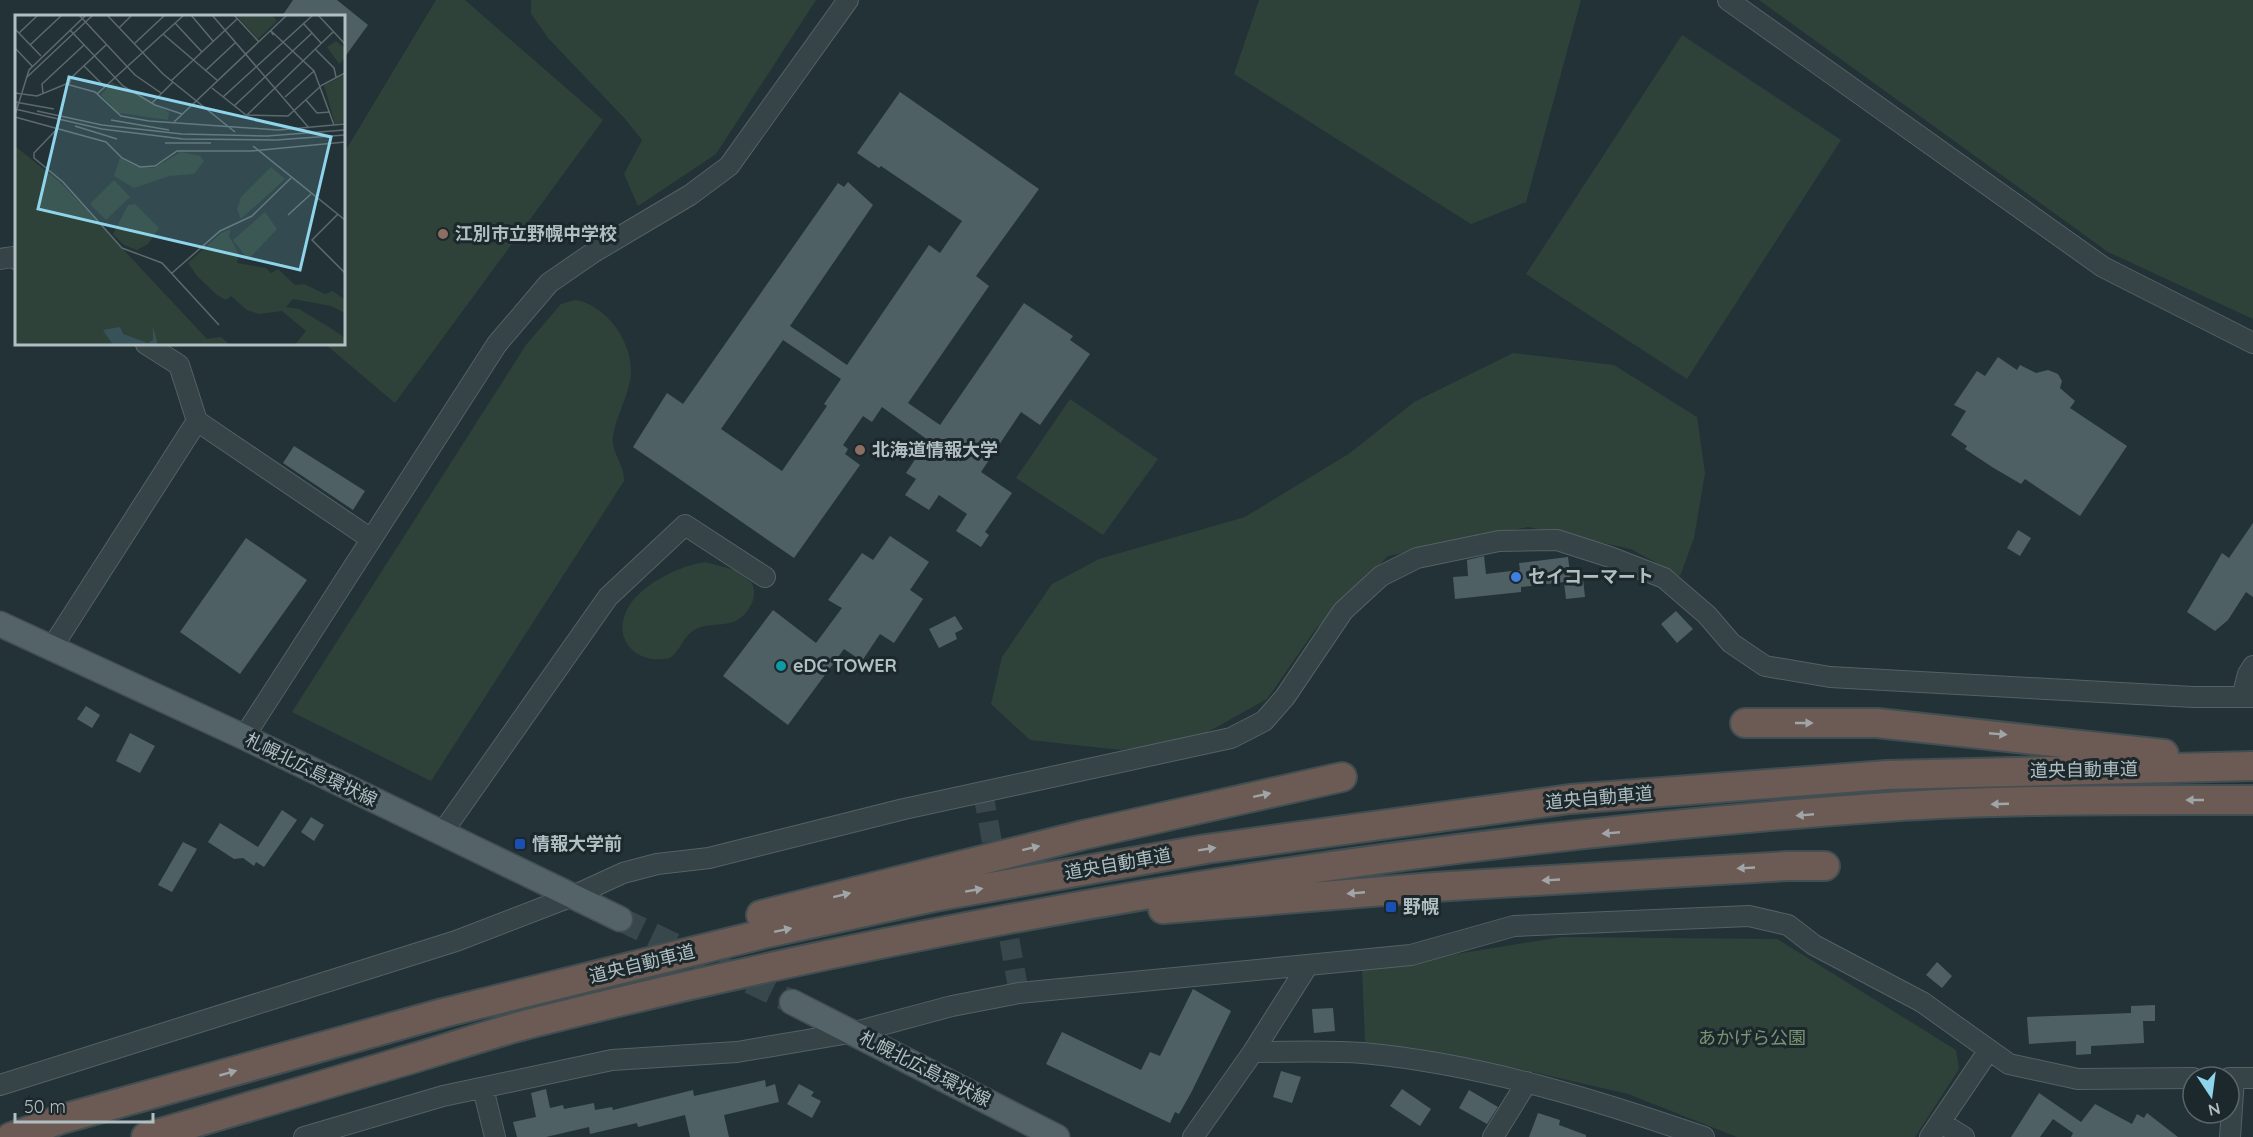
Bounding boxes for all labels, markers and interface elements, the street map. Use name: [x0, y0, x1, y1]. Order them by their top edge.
inset map: [15, 15, 345, 345]
place label: 江別市立野幌中学校: [455, 222, 617, 245]
marker: 江別市立野幌中学校: [436, 227, 450, 241]
place label: 北海道情報大学: [872, 438, 998, 461]
marker: 北海道情報大学: [853, 443, 867, 457]
place label: セイコーマート: [1528, 565, 1654, 588]
marker: セイコーマート: [1509, 570, 1523, 584]
place label: eDC TOWER: [793, 654, 897, 677]
marker: eDC TOWER: [774, 659, 788, 673]
one-way arrow: [1794, 718, 1813, 728]
street label: 札幌北広島環状線: [241, 728, 381, 811]
one-way arrow: [1989, 729, 2008, 739]
street label: 道央自動車道: [2030, 757, 2138, 782]
street label: 道央自動車道: [1544, 781, 1654, 814]
one-way arrow: [1252, 789, 1271, 799]
one-way arrow: [2185, 795, 2204, 805]
one-way arrow: [1990, 799, 2009, 809]
one-way arrow: [1795, 810, 1814, 820]
one-way arrow: [1601, 828, 1620, 838]
place label: 情報大学前: [532, 832, 622, 855]
marker: 情報大学前: [513, 837, 527, 851]
one-way arrow: [1022, 842, 1040, 852]
street label: 道央自動車道: [1063, 843, 1173, 884]
one-way arrow: [1198, 844, 1217, 853]
one-way arrow: [1736, 863, 1755, 873]
one-way arrow: [1541, 875, 1560, 884]
one-way arrow: [965, 885, 984, 894]
one-way arrow: [1347, 888, 1366, 898]
one-way arrow: [832, 890, 851, 900]
place label: 野幌: [1403, 895, 1439, 918]
marker: 野幌: [1384, 900, 1398, 914]
one-way arrow: [774, 924, 792, 934]
street label: 道央自動車道: [587, 939, 697, 988]
street label: 札幌北広島環状線: [856, 1026, 995, 1111]
park label: あかげら公園: [1698, 1026, 1806, 1049]
north arrow: [2181, 1065, 2241, 1125]
one-way arrow: [219, 1067, 237, 1077]
scale bar: [15, 1086, 153, 1124]
text: 50 m: [24, 1095, 66, 1118]
text: N: [2206, 1099, 2222, 1121]

